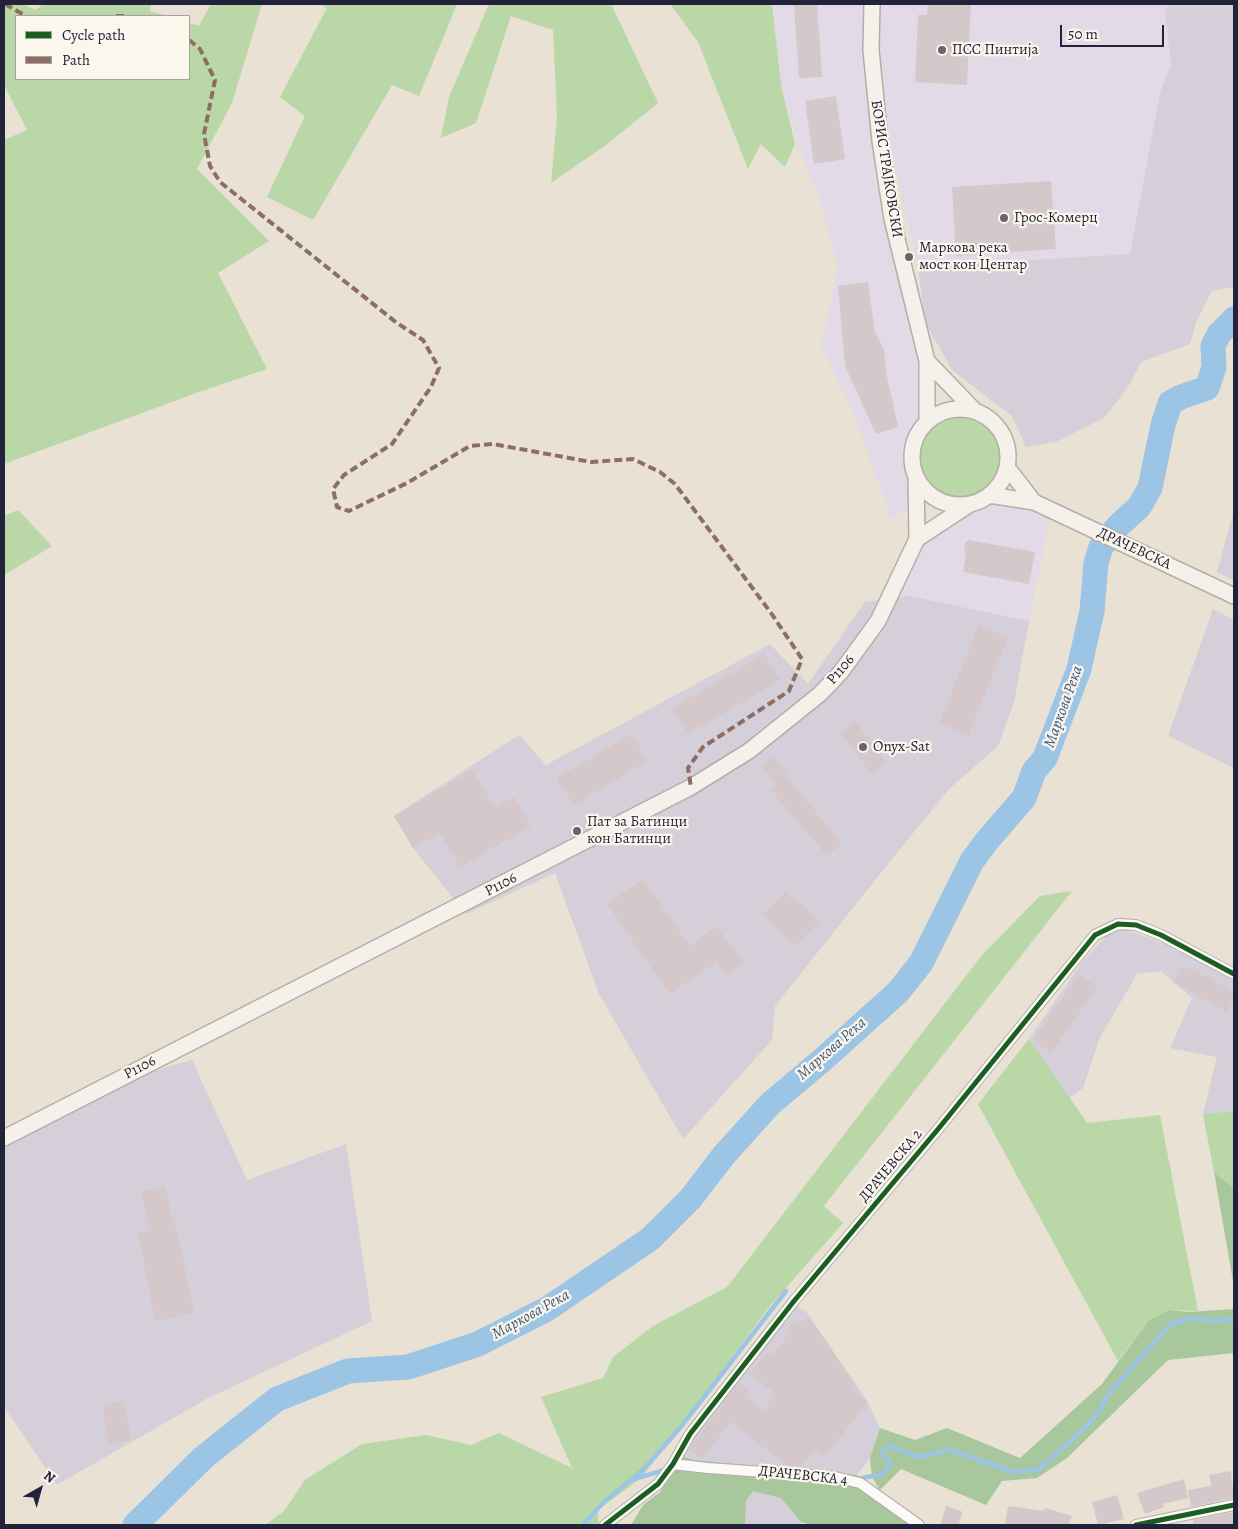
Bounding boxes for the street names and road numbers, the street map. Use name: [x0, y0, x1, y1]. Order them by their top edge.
street label: БОРИС ТРАЈКОВСКИ: [866, 99, 906, 239]
street label: ДРАЧЕВСКА: [1094, 524, 1174, 574]
street label: P1106: [823, 651, 859, 689]
street label: P1106: [482, 869, 520, 901]
street label: P1106: [121, 1052, 159, 1084]
street label: ДРАЧЕВСКА 2: [855, 1126, 927, 1206]
street label: ДРАЧЕВСКА 4: [758, 1462, 848, 1490]

